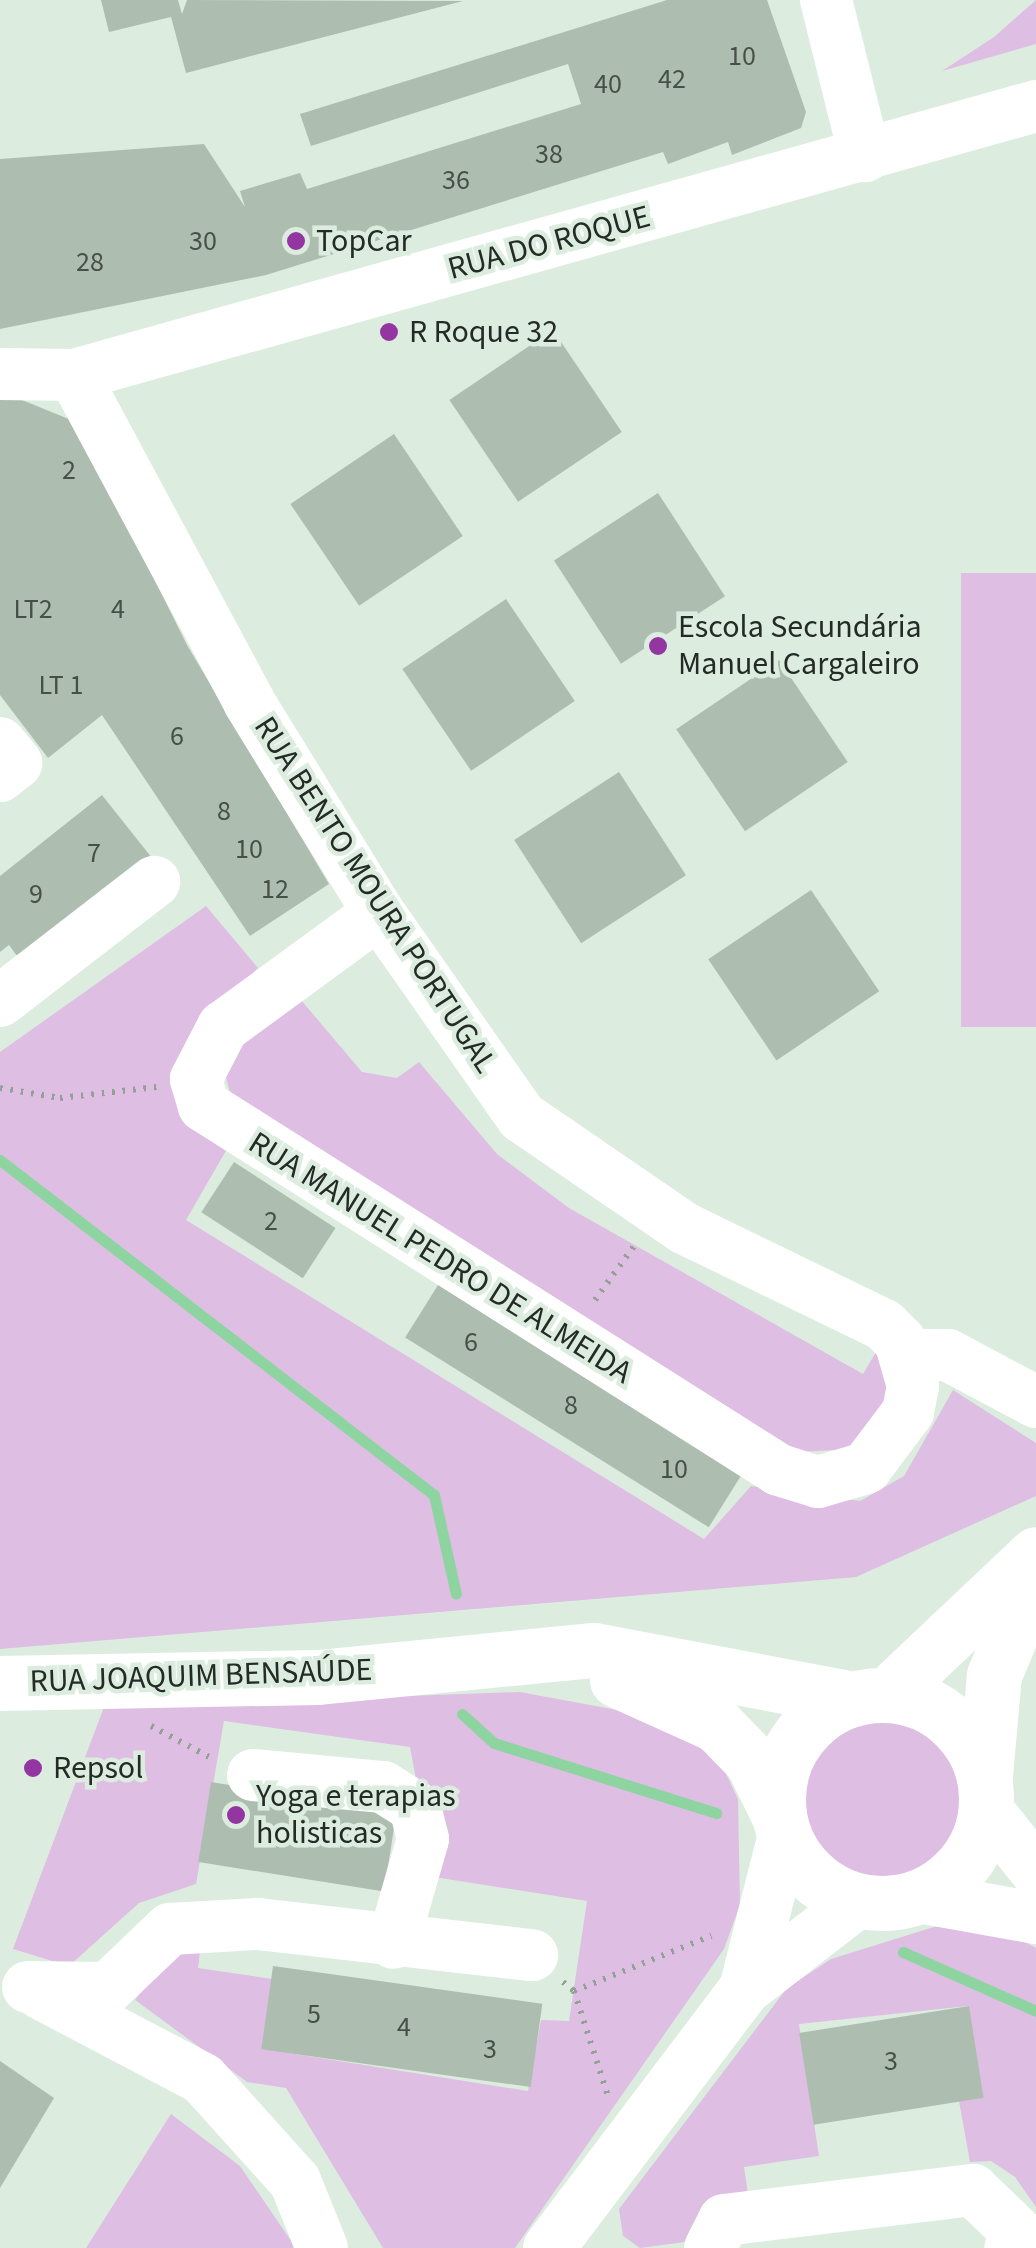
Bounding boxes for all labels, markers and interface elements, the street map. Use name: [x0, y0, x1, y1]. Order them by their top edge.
house number: 10: [728, 39, 756, 73]
house number: 42: [658, 62, 686, 96]
house number: 40: [594, 67, 622, 101]
house number: 38: [535, 137, 563, 171]
house number: 36: [442, 163, 470, 197]
street label: RUA DO ROQUE: [444, 198, 654, 288]
place label: TopCar: [316, 222, 412, 260]
house number: 30: [189, 224, 217, 258]
marker: TopCar: [285, 230, 307, 252]
house number: 28: [76, 245, 104, 279]
place label: R Roque 32: [409, 313, 558, 351]
marker: R Roque 32: [378, 321, 400, 343]
house number: 2: [62, 453, 76, 487]
house number: LT2: [13, 592, 53, 626]
house number: 4: [111, 592, 125, 626]
place label: Escola Secundária Manuel Cargaleiro: [678, 609, 922, 684]
marker: Escola Secundária Manuel Cargaleiro: [647, 635, 669, 657]
house number: LT 1: [39, 668, 83, 702]
street label: RUA BENTO MOURA PORTUGAL: [245, 710, 505, 1080]
house number: 6: [170, 719, 184, 753]
house number: 8: [217, 794, 231, 828]
house number: 10: [235, 832, 263, 866]
house number: 7: [87, 836, 101, 870]
house number: 12: [261, 872, 289, 906]
house number: 9: [29, 877, 43, 911]
street label: RUA MANUEL PEDRO DE ALMEIDA: [241, 1124, 639, 1392]
house number: 2: [264, 1204, 278, 1238]
house number: 6: [464, 1325, 478, 1359]
house number: 8: [564, 1388, 578, 1422]
house number: 10: [660, 1452, 688, 1486]
street label: RUA JOAQUIM BENSAÚDE: [29, 1651, 373, 1701]
place label: Repsol: [53, 1749, 143, 1787]
marker: Repsol: [22, 1757, 44, 1779]
place label: Yoga e terapias holisticas: [256, 1778, 456, 1853]
marker: Yoga e terapias holisticas: [225, 1804, 247, 1826]
house number: 5: [307, 1997, 321, 2031]
house number: 4: [397, 2010, 411, 2044]
house number: 3: [483, 2032, 497, 2066]
house number: 3: [884, 2044, 898, 2078]

